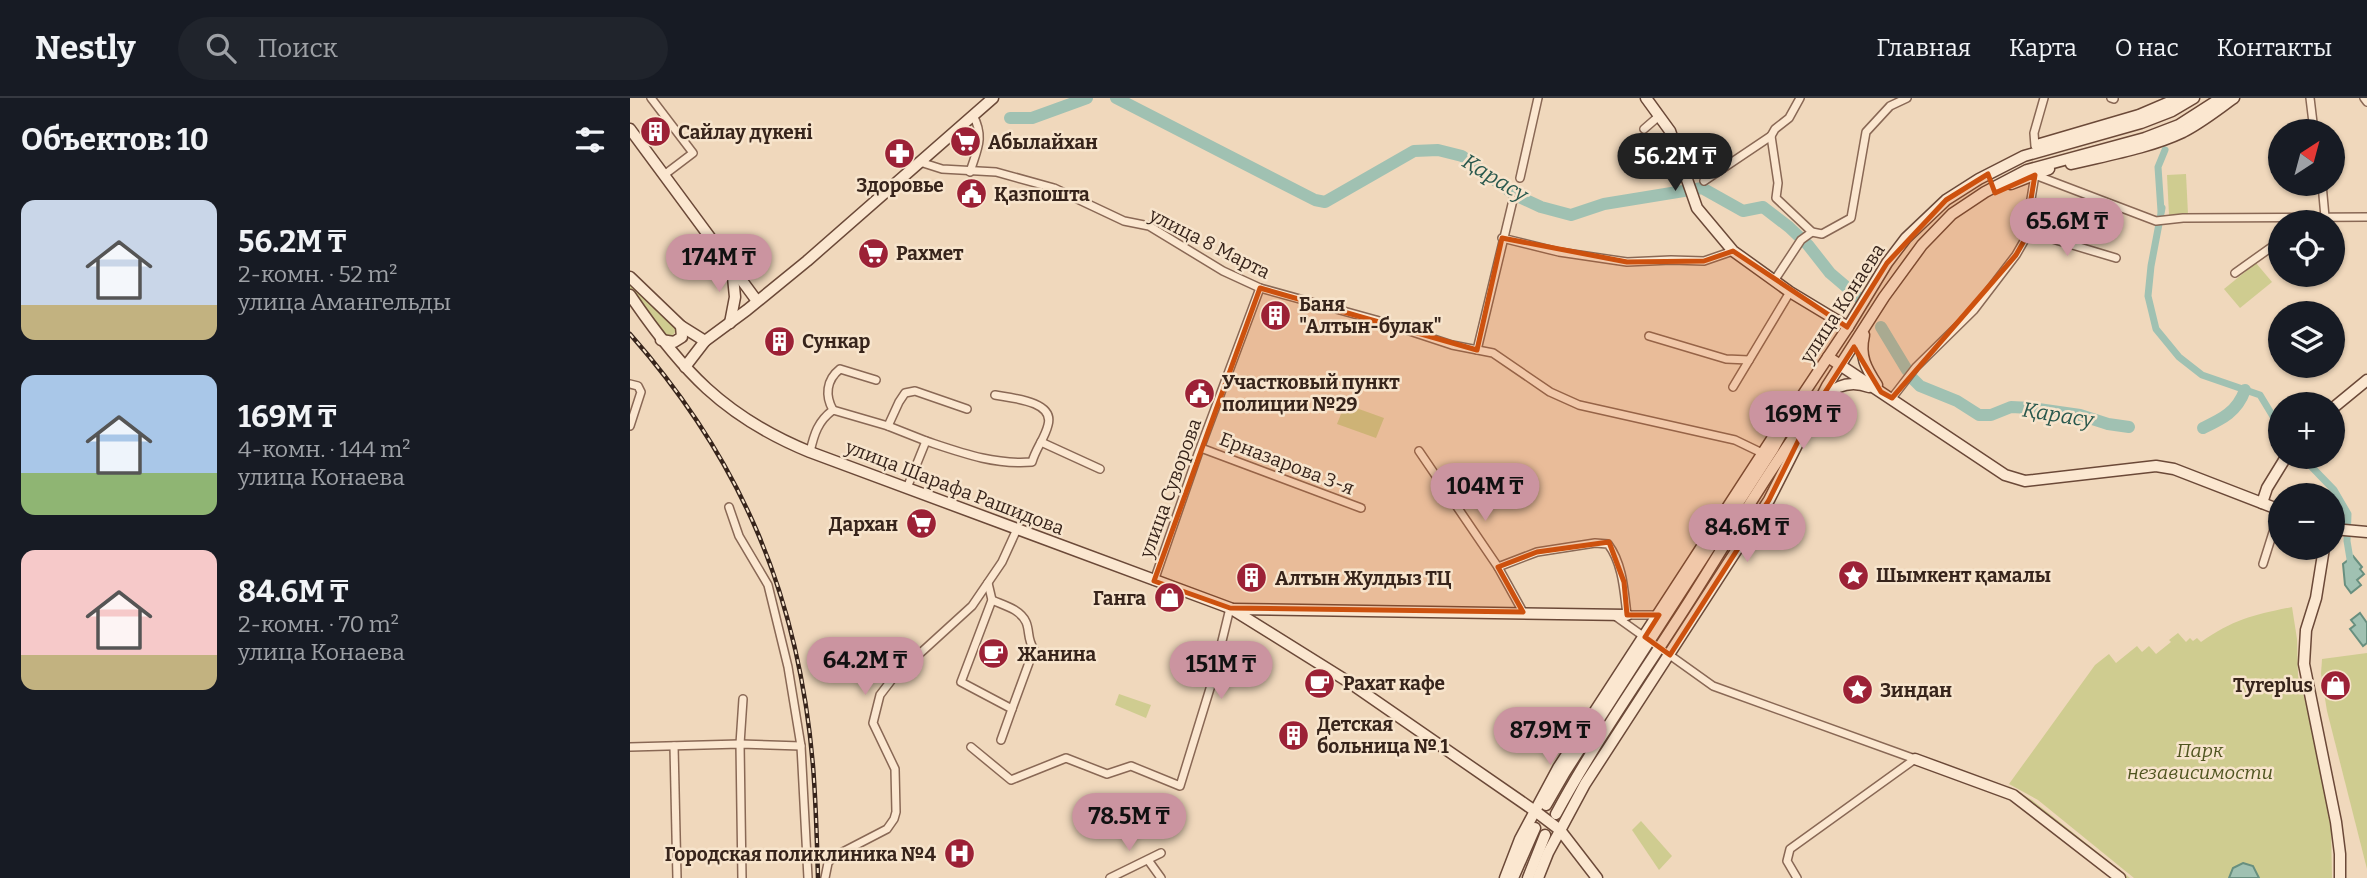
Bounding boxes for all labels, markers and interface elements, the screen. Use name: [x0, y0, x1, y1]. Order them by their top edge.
search box: [178, 17, 668, 80]
text: Nestly: [35, 28, 136, 68]
icon: search: [202, 29, 240, 67]
text: Поиск: [258, 33, 338, 64]
text: Главная: [1876, 34, 1971, 62]
text: Карта: [2009, 34, 2077, 62]
text: О нас: [2115, 34, 2179, 62]
text: Контакты: [2217, 34, 2332, 62]
building icon: Сайлау дүкені: [638, 115, 672, 149]
north arrow: [2268, 119, 2345, 196]
map controls: [2268, 119, 2345, 560]
icon: filters: [571, 121, 609, 159]
place label: Сайлау дүкені: [678, 121, 813, 144]
text: Объектов: 10: [21, 122, 209, 158]
supermarket icon: Абылайхан: [948, 125, 982, 159]
place label: Абылайхан: [988, 131, 1098, 154]
pin: 56.2M ₸: [1610, 134, 1740, 193]
pharmacy icon: Здоровье: [883, 137, 917, 171]
text: 56.2M ₸: [1633, 142, 1717, 170]
water label: Қарасу: [1458, 148, 1533, 208]
place label: Здоровье: [856, 174, 944, 197]
public building icon: Қазпошта: [954, 177, 988, 211]
place label: Қазпошта: [994, 183, 1090, 206]
pin: 65.6M ₸: [2002, 198, 2132, 258]
street label: улица 8 Марта: [1145, 203, 1275, 284]
text: 65.6M ₸: [2026, 207, 2108, 235]
button: locate: [2268, 210, 2345, 287]
text: 56.2M ₸: [238, 224, 346, 260]
icon: home: [77, 228, 161, 312]
pin: 174M ₸: [662, 234, 776, 294]
supermarket icon: Рахмет: [856, 236, 890, 270]
street label: улица Конаева: [1795, 239, 1890, 368]
place label: Рахмет: [896, 242, 964, 265]
text: 174M ₸: [682, 243, 756, 271]
text: 2-комн. · 52 m²: [238, 260, 398, 288]
text: улица Амангельды: [238, 288, 451, 316]
place label: Баня "Алтын-булак": [1299, 293, 1442, 338]
building icon: Баня "Алтын-булак": [1259, 298, 1293, 332]
button: layers: [2268, 301, 2345, 378]
building icon: Сункар: [762, 324, 796, 358]
place label: Сункар: [802, 330, 870, 353]
place label: Участковый пункт полиции №29: [1222, 371, 1400, 416]
public building icon: Участковый пункт полиции №29: [1182, 376, 1216, 410]
pin: 169M ₸: [1746, 392, 1860, 451]
button: +: [2268, 392, 2345, 469]
water label: Қарасу: [2021, 397, 2097, 434]
text: 169M ₸: [238, 399, 337, 435]
text: 169M ₸: [1765, 400, 1841, 428]
icon: home: [77, 403, 161, 487]
street label: улица Суворова: [1134, 415, 1207, 562]
street label: Ерназарова 3-я: [1216, 427, 1357, 500]
text: 4-комн. · 144 m²: [238, 435, 410, 463]
street label: улица Шарафа Рашидова: [841, 435, 1068, 540]
text: улица Конаева: [238, 463, 405, 491]
pin: 104M ₸: [1428, 464, 1542, 523]
text: 104M ₸: [1446, 472, 1524, 500]
button: −: [2268, 483, 2345, 560]
pin: 84.6M ₸: [1682, 504, 1812, 564]
supermarket icon: Дархан: [904, 507, 938, 541]
place label: Дархан: [829, 513, 898, 536]
text: 84.6M ₸: [1705, 513, 1789, 541]
place icon: Шымкент қамалы: [1836, 558, 1870, 592]
building icon: Алтын Жулдыз ТЦ: [1235, 561, 1269, 595]
place label: Шымкент қамалы: [1876, 564, 2051, 587]
place label: Алтын Жулдыз ТЦ: [1275, 567, 1451, 590]
text: 84.6M ₸: [238, 574, 349, 610]
icon: home: [77, 578, 161, 662]
shop icon: Ганга: [1152, 581, 1186, 615]
place label: Ганга: [1093, 587, 1146, 610]
text: 2-комн. · 70 m²: [238, 610, 399, 638]
cafe icon: Жанина: [977, 637, 1011, 671]
text: улица Конаева: [238, 638, 405, 666]
pin: 64.2M ₸: [800, 638, 930, 697]
pin: 151M ₸: [1164, 642, 1278, 701]
place label: Жанина: [1017, 643, 1097, 666]
text: 64.2M ₸: [823, 646, 907, 674]
text: 151M ₸: [1186, 650, 1256, 678]
cafe icon: Рахат кафе: [1303, 666, 1337, 700]
shop icon: Tyreplus: [2319, 668, 2353, 702]
place label: Рахат кафе: [1343, 672, 1445, 695]
place icon: Зиндан: [1840, 673, 1874, 707]
place label: Tyreplus: [2233, 674, 2313, 697]
place label: Зиндан: [1880, 679, 1952, 702]
pin: 87.9M ₸: [1485, 708, 1615, 767]
place label: Детская больница № 1: [1317, 713, 1449, 758]
text: 87.9M ₸: [1510, 716, 1591, 744]
building icon: Детская больница № 1: [1277, 718, 1311, 752]
park label: Парк независимости: [2127, 739, 2273, 784]
pin: 78.5M ₸: [1064, 794, 1194, 853]
text: 78.5M ₸: [1088, 802, 1170, 830]
hospital icon: Городская поликлиника №4: [942, 837, 976, 871]
place label: Городская поликлиника №4: [665, 843, 936, 866]

